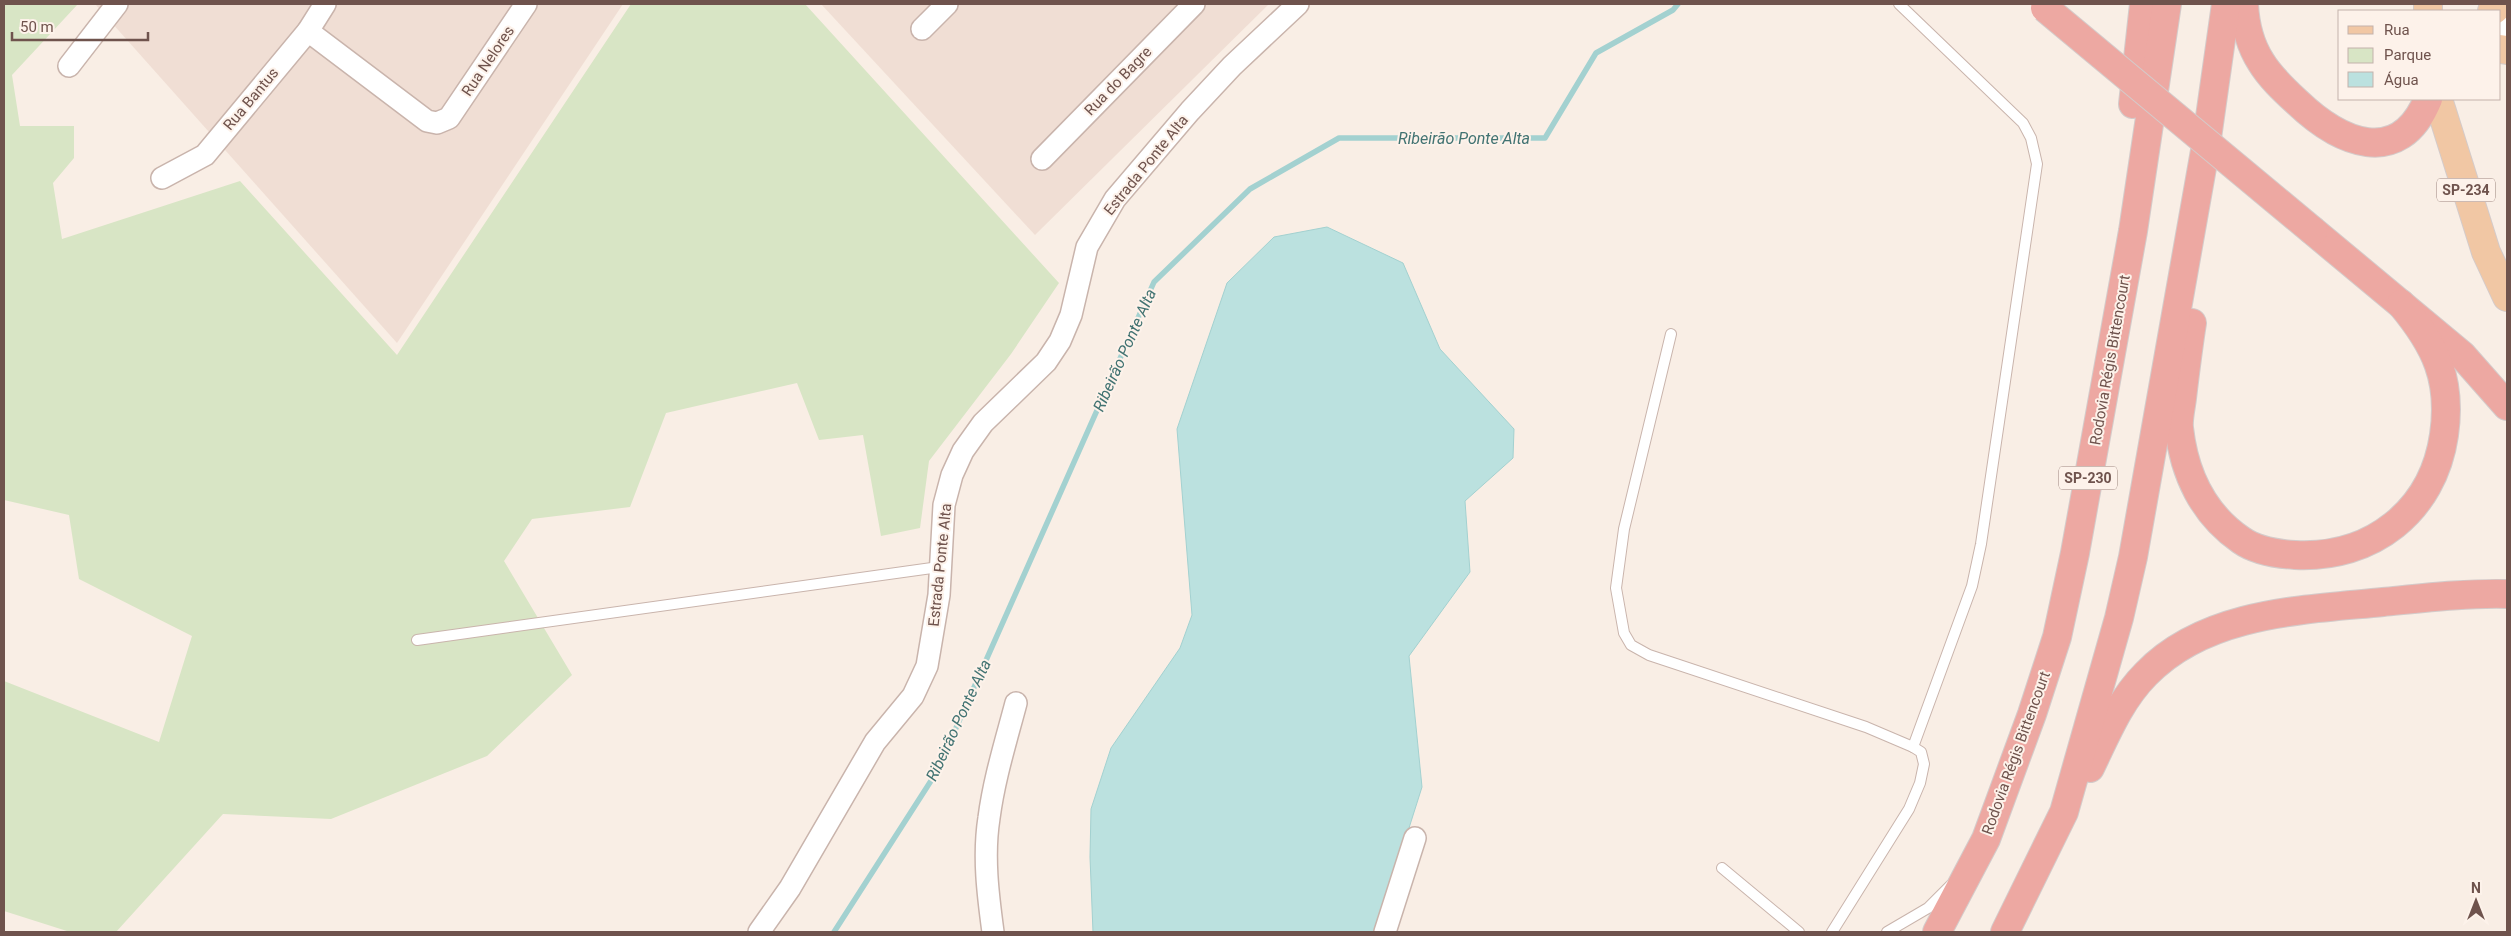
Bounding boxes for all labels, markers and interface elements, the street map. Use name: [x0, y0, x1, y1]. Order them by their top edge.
scale bar: [12, 10, 149, 42]
legend: [2338, 10, 2501, 100]
text: 50 m: [20, 18, 54, 36]
text: Rua: [2384, 21, 2410, 39]
street label: Rua Nelores: [458, 22, 518, 100]
street label: Rua do Bagre: [1081, 43, 1155, 119]
text: Parque: [2384, 46, 2431, 64]
street label: Rua Bantus: [220, 64, 282, 134]
text: Água: [2384, 71, 2419, 89]
street label: Estrada Ponte Alta: [1100, 111, 1192, 219]
water label: Ribeirão Ponte Alta: [1398, 129, 1530, 148]
road number: SP-234: [2437, 178, 2495, 202]
street label: Rodovia Régis Bittencourt: [2086, 274, 2134, 446]
water label: Ribeirão Ponte Alta: [1089, 286, 1160, 414]
road number: SP-230: [2059, 466, 2117, 489]
street label: Estrada Ponte Alta: [925, 503, 955, 627]
water label: Ribeirão Ponte Alta: [922, 656, 995, 784]
street label: Rodovia Régis Bittencourt: [1978, 669, 2054, 837]
north arrow: [2451, 876, 2501, 926]
text: N: [2471, 880, 2481, 896]

